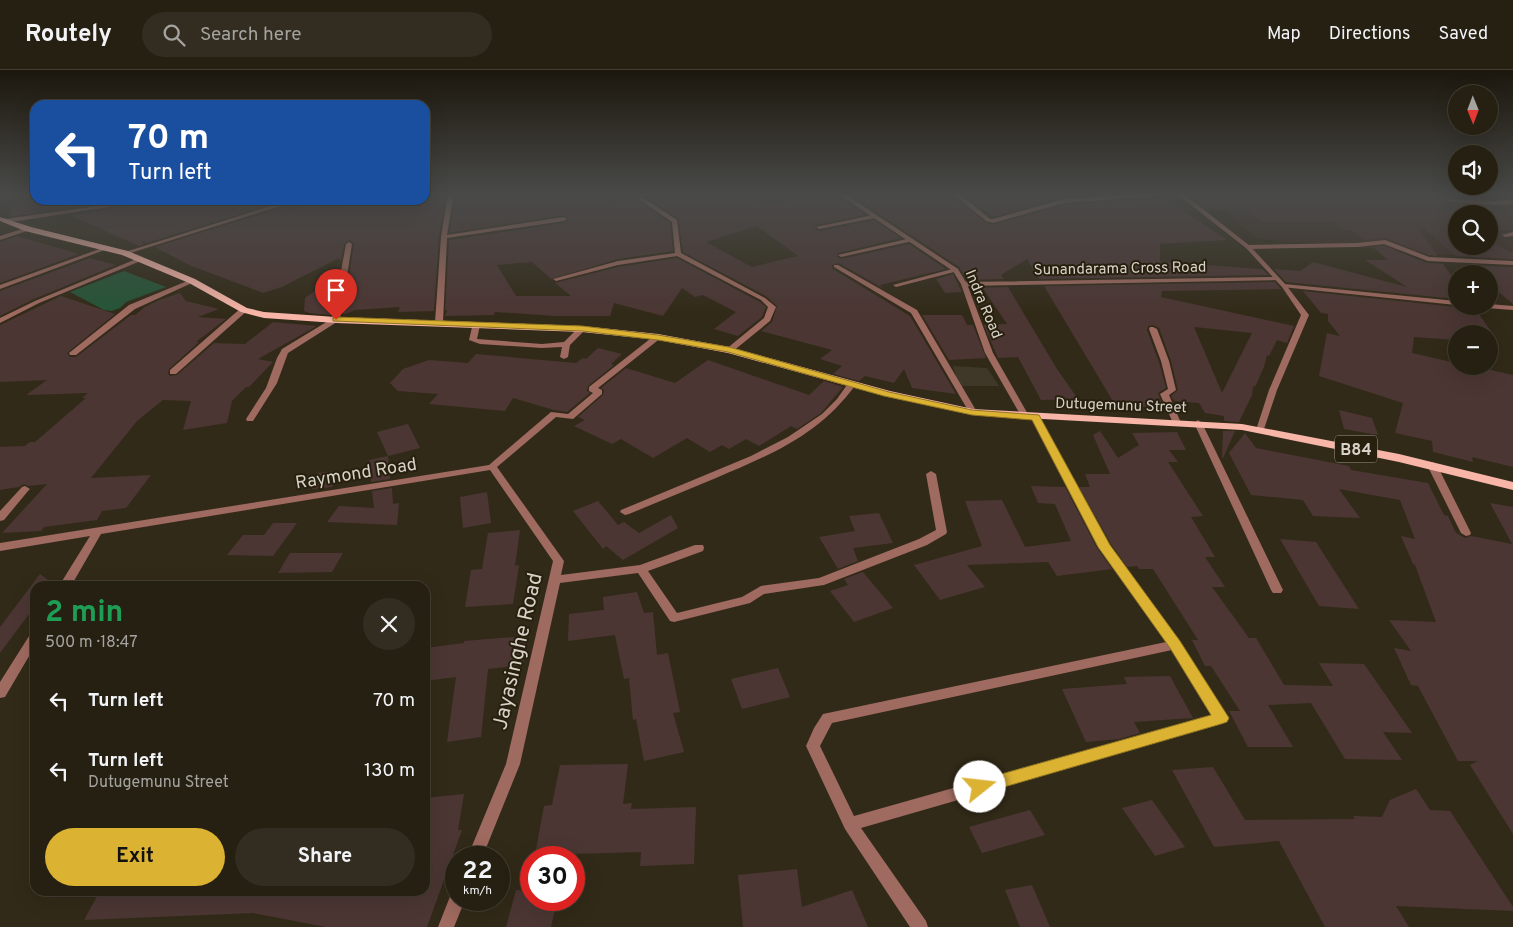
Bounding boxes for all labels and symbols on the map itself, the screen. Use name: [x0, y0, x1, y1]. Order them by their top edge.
north arrow: [1448, 85, 1498, 135]
street label: Sunandarama Cross Road: [1033, 258, 1207, 281]
street label: Indra Road: [960, 267, 1006, 342]
pin: [315, 269, 357, 320]
street label: Dutugemunu Street: [1055, 395, 1187, 418]
road number: B84: [1335, 436, 1377, 462]
street label: Raymond Road: [294, 454, 419, 495]
street label: Jayasinghe Road: [487, 570, 550, 732]
position arrow: [953, 760, 1005, 812]
speed limit sign: 30: [520, 846, 585, 911]

